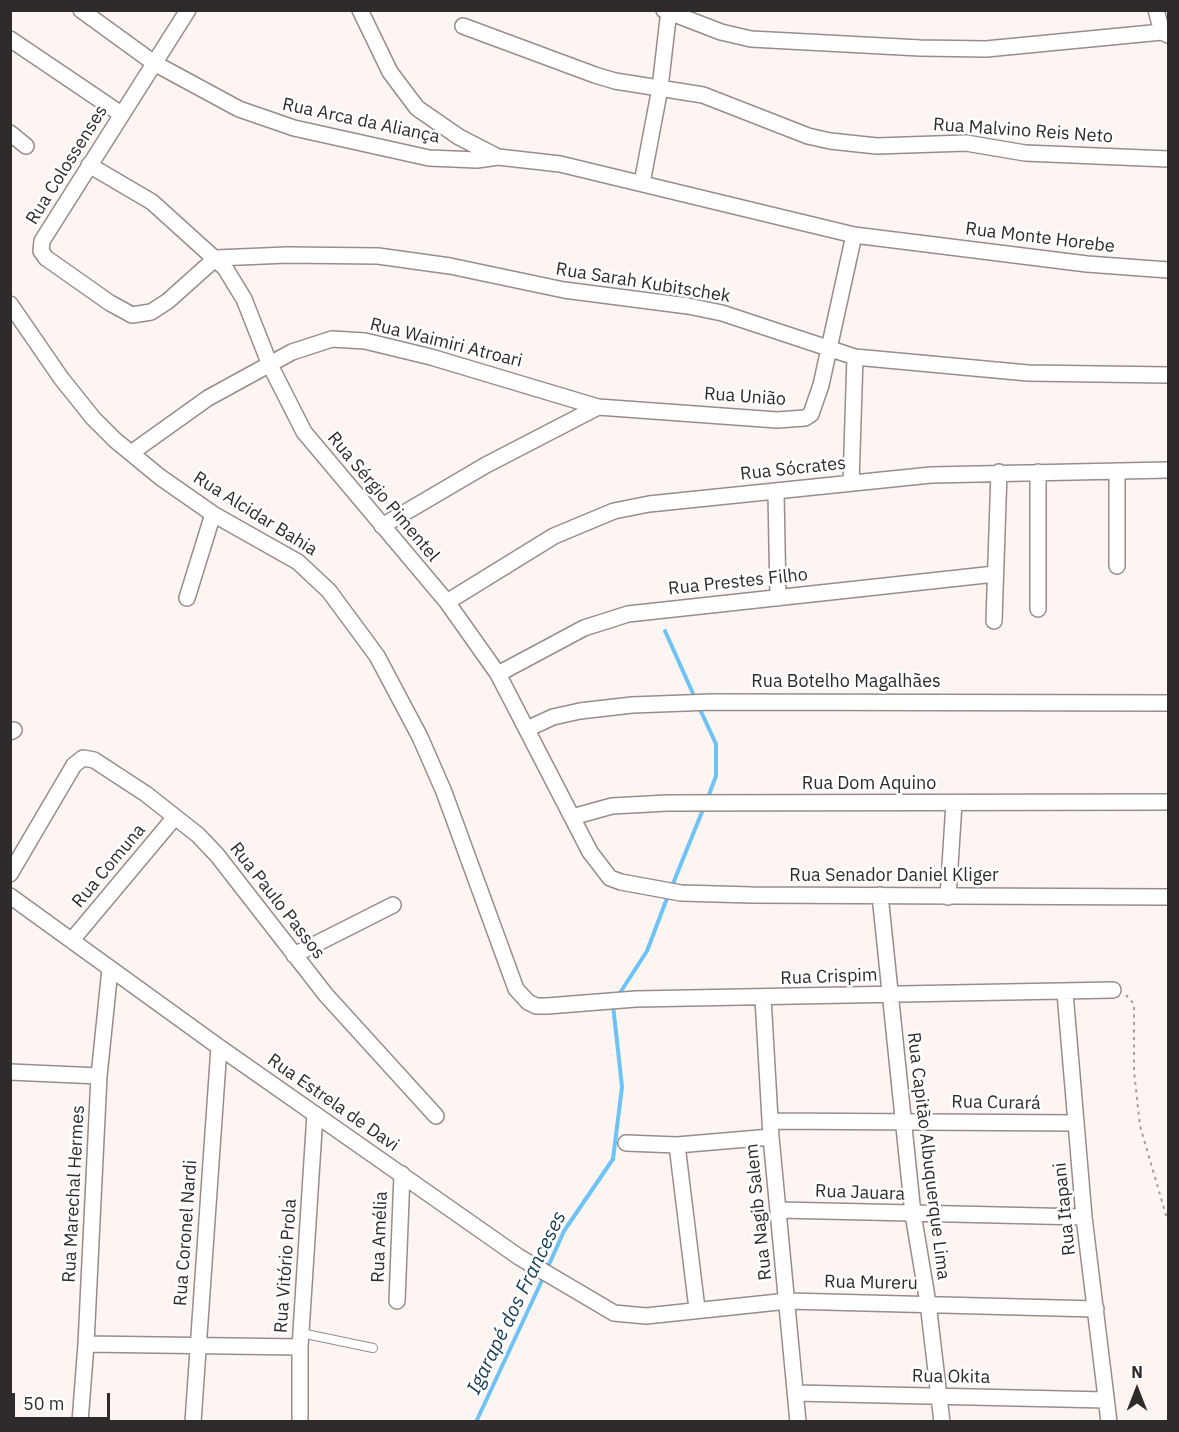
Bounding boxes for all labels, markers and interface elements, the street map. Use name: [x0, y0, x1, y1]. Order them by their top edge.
street label: Rua Arca da Aliança: [280, 94, 442, 148]
street label: Rua Colossenses: [22, 101, 112, 229]
street label: Rua Malvino Reis Neto: [932, 114, 1114, 148]
street label: Rua Monte Horebe: [964, 218, 1116, 258]
street label: Rua Sarah Kubitschek: [554, 259, 732, 307]
street label: Rua Waimiri Atroari: [368, 314, 524, 372]
street label: Rua União: [703, 383, 787, 411]
street label: Rua Sérgio Pimentel: [322, 428, 444, 566]
street label: Rua Sócrates: [739, 453, 847, 485]
street label: Rua Alcidar Bahia: [189, 467, 321, 561]
street label: Rua Prestes Filho: [667, 564, 809, 600]
street label: Rua Botelho Magalhães: [751, 671, 941, 693]
street label: Rua Dom Aquino: [802, 773, 936, 795]
street label: Rua Comuna: [68, 820, 150, 912]
street label: Rua Paulo Passos: [225, 838, 329, 964]
street label: Rua Senador Daniel Kliger: [789, 865, 999, 887]
street label: Rua Crispim: [780, 965, 878, 989]
street label: Rua Capitão Albuquerque Lima: [902, 1031, 954, 1281]
street label: Rua Estrela de Davi: [263, 1050, 403, 1156]
street label: Rua Curará: [951, 1091, 1041, 1115]
street label: Rua Marechal Hermes: [59, 1105, 89, 1283]
street label: Rua Nagib Salem: [741, 1143, 777, 1281]
street label: Rua Coronel Nardi: [170, 1159, 202, 1307]
street label: Rua Itapani: [1049, 1161, 1081, 1257]
street label: Rua Jauara: [814, 1181, 906, 1205]
street label: Rua Amélia: [368, 1191, 392, 1283]
street label: Rua Vitório Prola: [271, 1198, 301, 1334]
water label: Igarapé dos Franceses: [462, 1207, 572, 1399]
street label: Rua Mureru: [824, 1271, 918, 1295]
north arrow: [1107, 1360, 1167, 1420]
text: N: [1131, 1362, 1143, 1382]
street label: Rua Okita: [912, 1366, 990, 1388]
scale bar: [15, 1381, 112, 1419]
text: 50 m: [23, 1392, 65, 1415]

